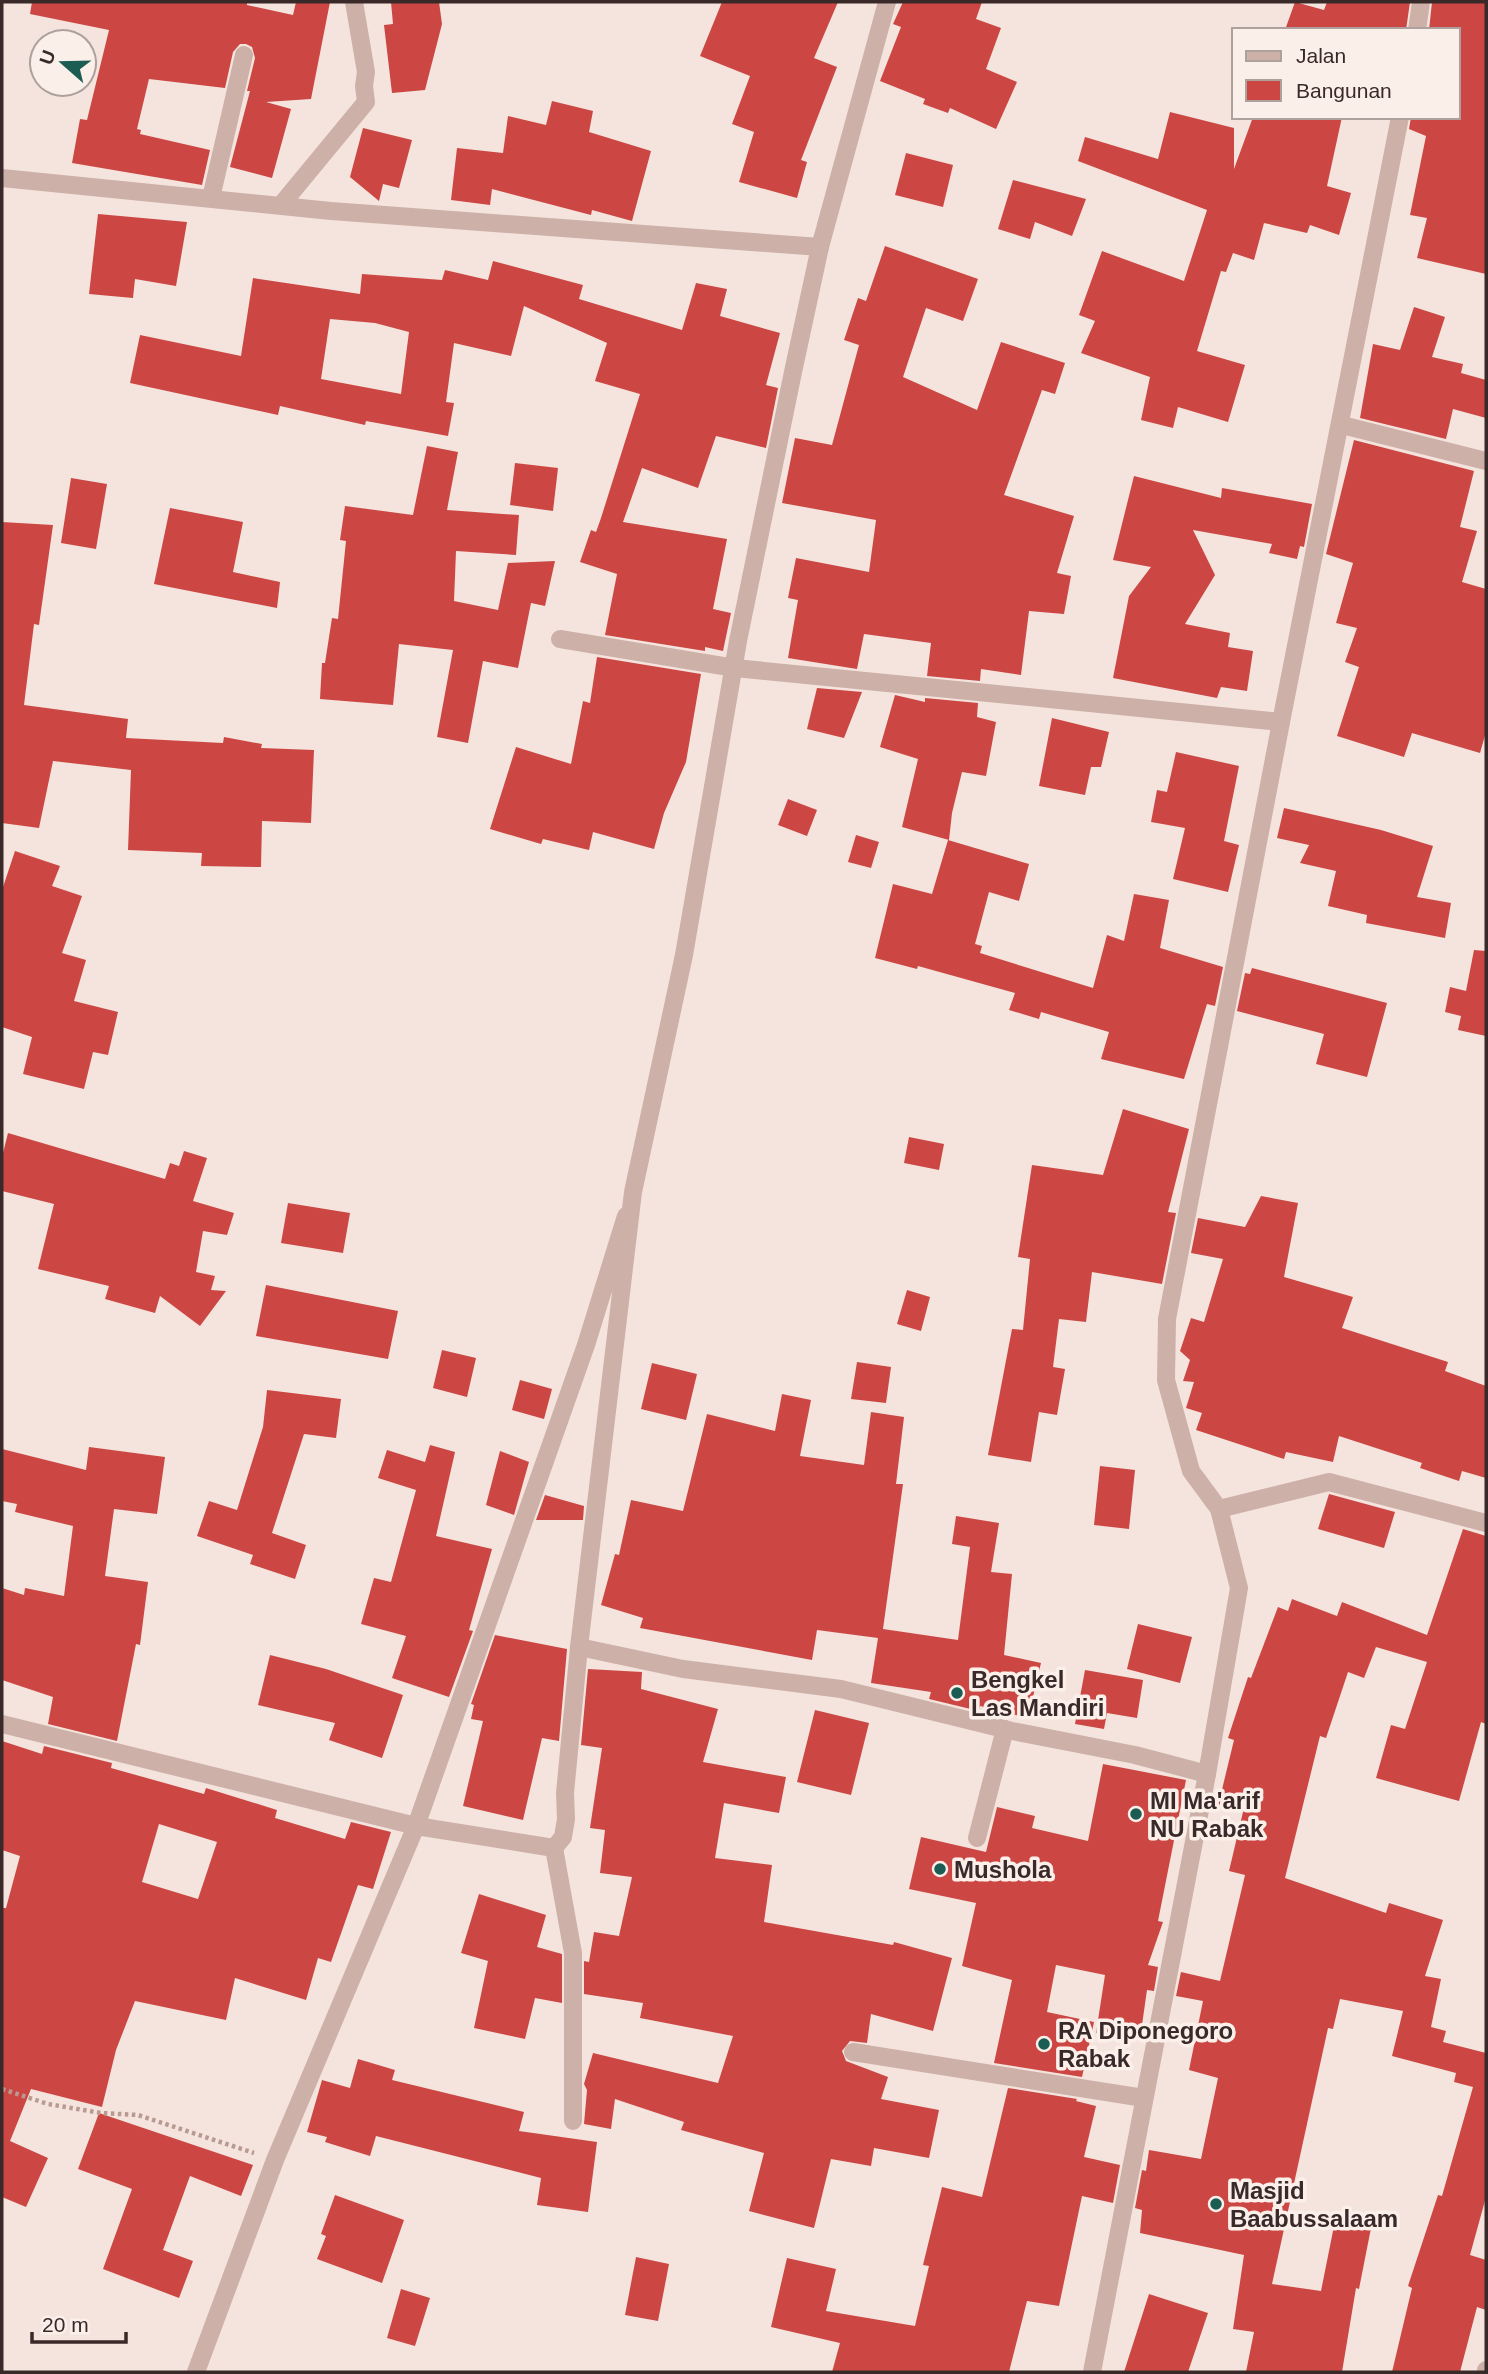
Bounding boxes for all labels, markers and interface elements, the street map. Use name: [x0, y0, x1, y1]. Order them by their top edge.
north arrow: [28, 28, 98, 98]
legend: [1232, 28, 1460, 119]
text: Jalan: [1296, 44, 1346, 67]
text: U: [35, 47, 60, 67]
text: Bangunan: [1296, 79, 1392, 102]
place label: Bengkel Las Mandiri: [971, 1666, 1104, 1721]
marker: Bengkel Las Mandiri: [949, 1685, 965, 1701]
place label: MI Ma'arif NU Rabak: [1150, 1787, 1264, 1842]
marker: MI Ma'arif NU Rabak: [1128, 1806, 1144, 1822]
place label: Mushola: [954, 1856, 1052, 1883]
marker: Mushola: [932, 1861, 948, 1877]
place label: RA Diponegoro Rabak: [1058, 2017, 1233, 2072]
marker: RA Diponegoro Rabak: [1036, 2036, 1052, 2052]
place label: Masjid Baabussalaam: [1230, 2177, 1398, 2232]
marker: Masjid Baabussalaam: [1208, 2196, 1224, 2212]
scale bar: [32, 2300, 126, 2344]
text: 20 m: [42, 2313, 89, 2336]

